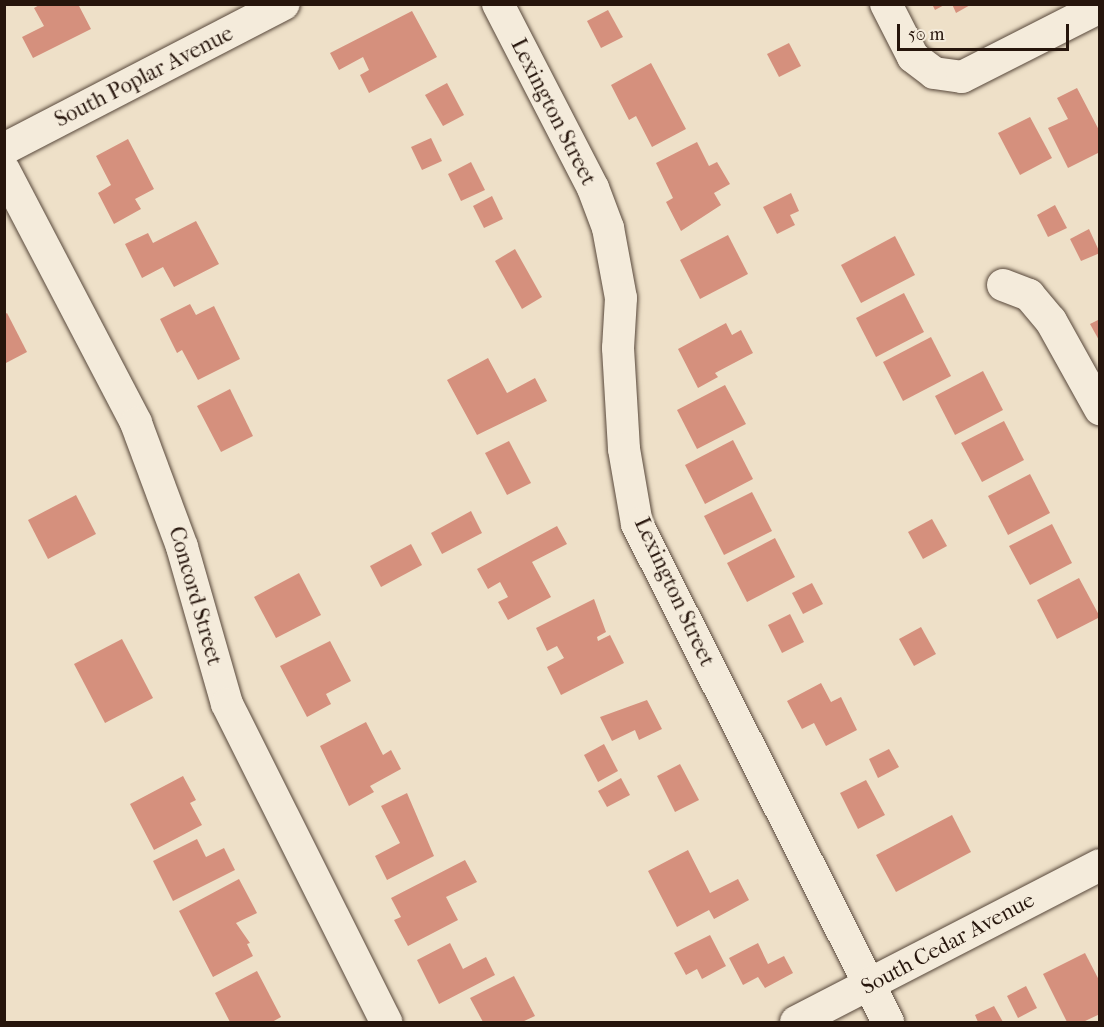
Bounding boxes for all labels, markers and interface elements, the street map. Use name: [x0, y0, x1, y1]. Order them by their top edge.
scale bar: [900, 12, 1072, 50]
street label: South Poplar Avenue: [50, 21, 238, 133]
text: 50 m: [908, 24, 944, 45]
street label: Lexington Street: [505, 34, 601, 190]
street label: Lexington Street: [628, 513, 720, 671]
street label: Concord Street: [163, 524, 227, 668]
street label: South Cedar Avenue: [857, 887, 1039, 1001]

